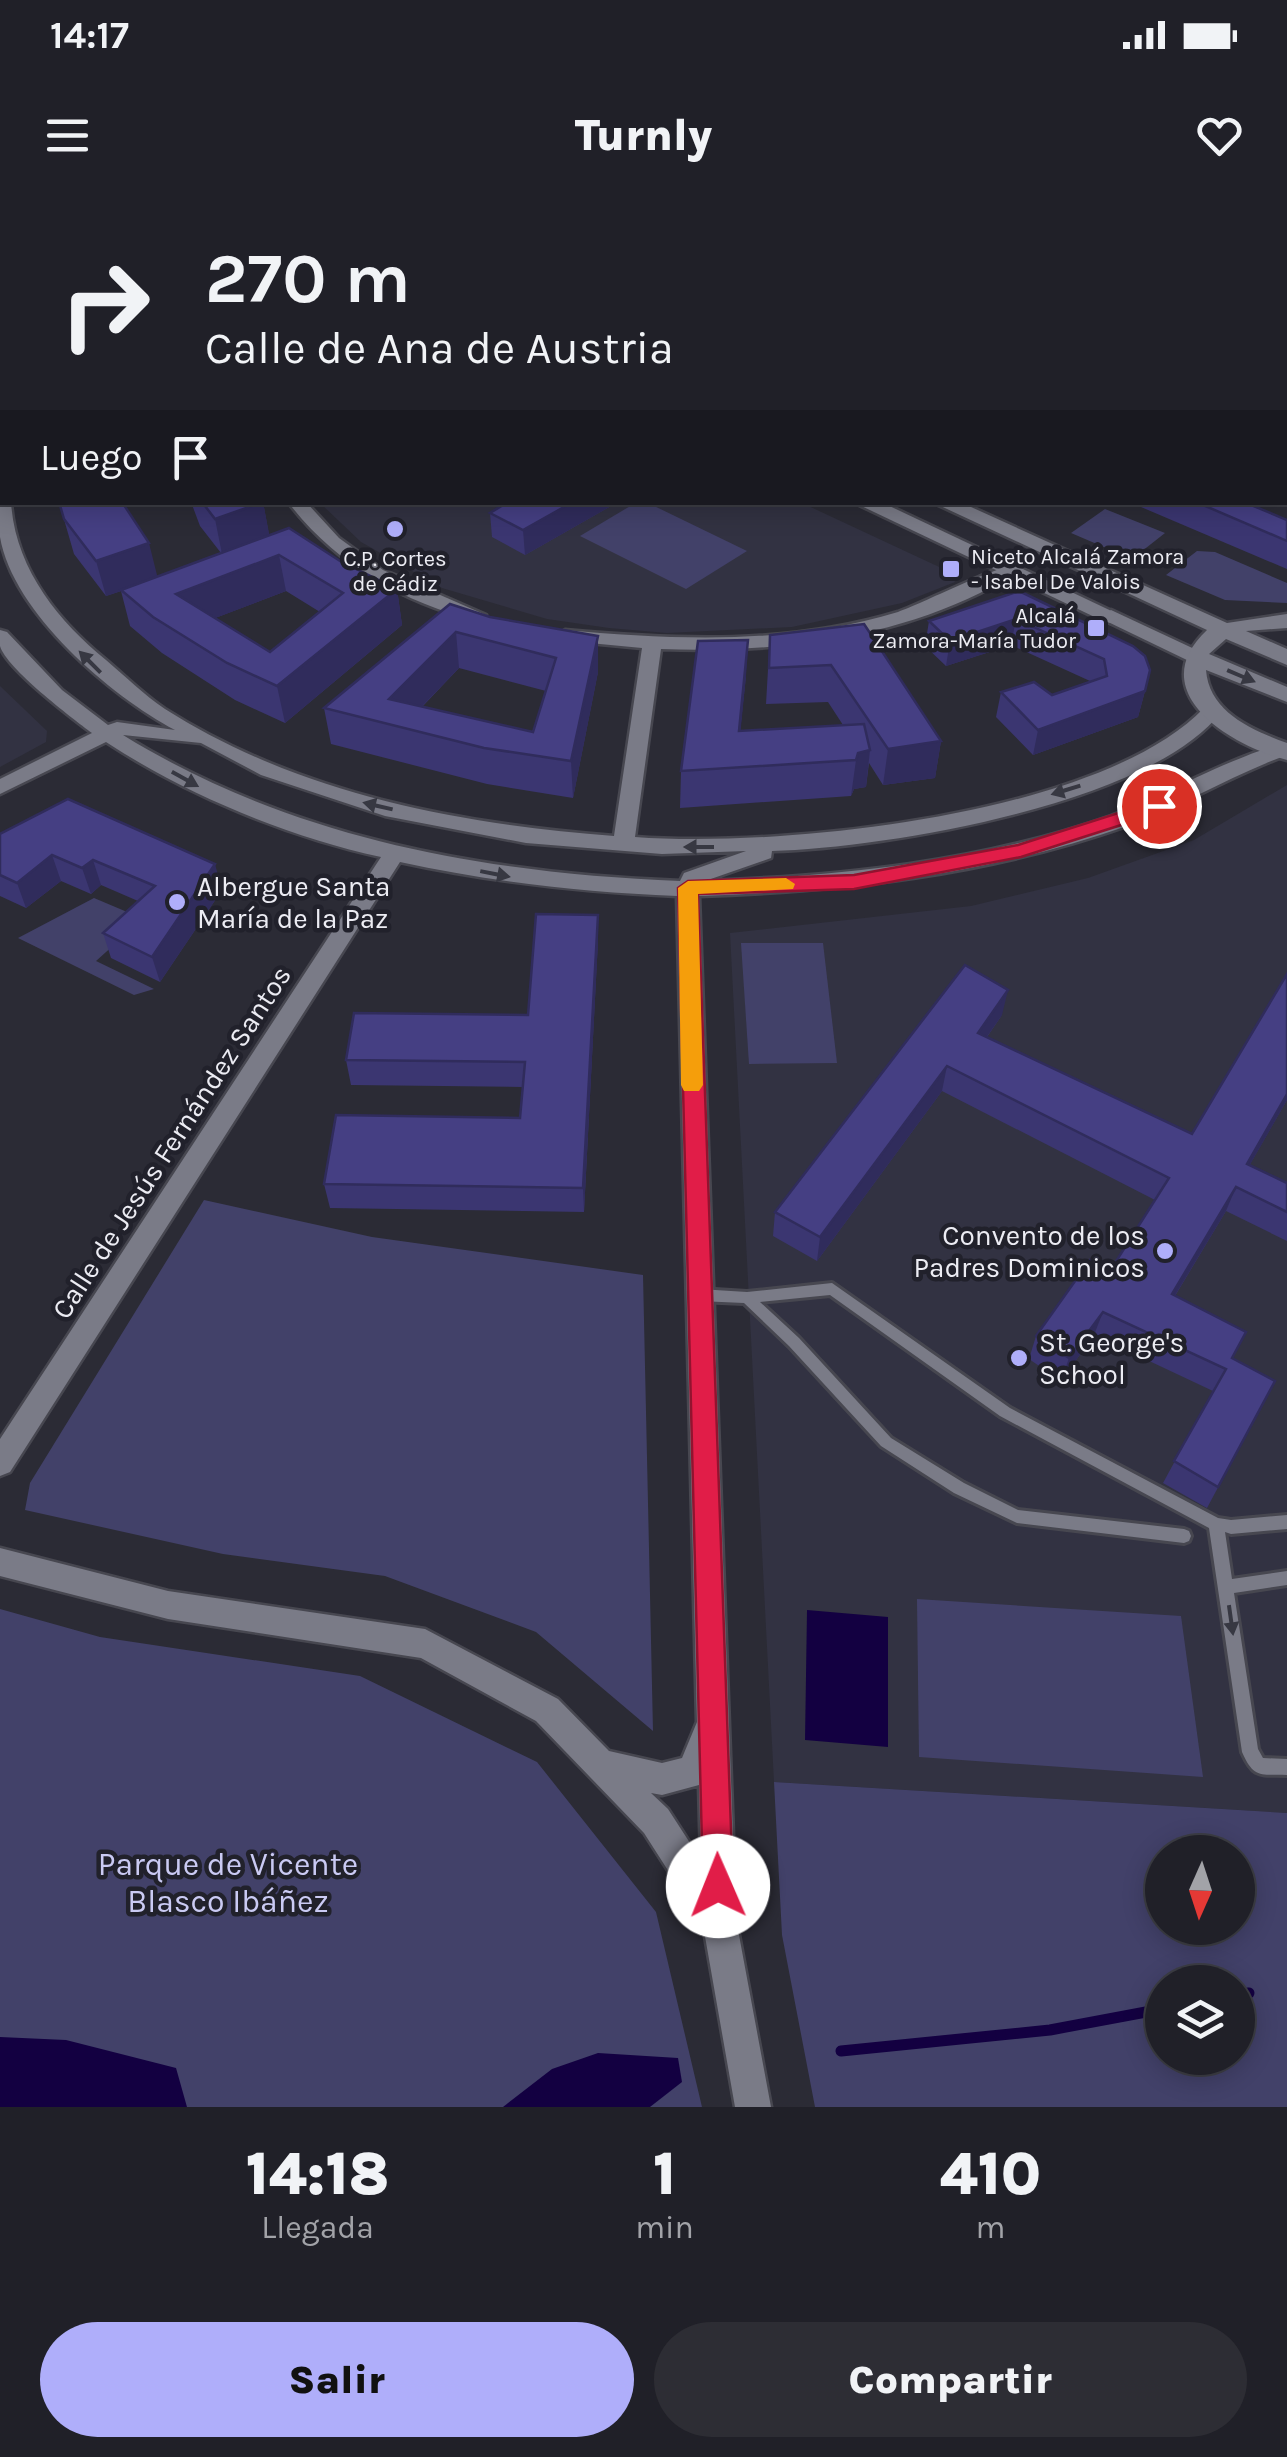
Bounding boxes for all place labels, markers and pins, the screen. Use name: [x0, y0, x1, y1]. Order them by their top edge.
marker: C.P. Cortes de Cádiz: [384, 518, 406, 540]
place label: Niceto Alcalá Zamora - Isabel De Valois: [971, 544, 1184, 595]
place label: C.P. Cortes de Cádiz: [343, 546, 447, 597]
marker: Niceto Alcalá Zamora - Isabel De Valois: [940, 558, 962, 580]
place label: Alcalá Zamora-María Tudor: [872, 603, 1076, 654]
marker: Alcalá Zamora-María Tudor: [1085, 617, 1107, 639]
pin: [1117, 764, 1202, 849]
place label: Albergue Santa María de la Paz: [197, 870, 391, 935]
marker: Albergue Santa María de la Paz: [166, 891, 188, 913]
place label: Convento de los Padres Dominicos: [914, 1219, 1145, 1284]
marker: Convento de los Padres Dominicos: [1154, 1240, 1176, 1262]
place label: St. George's School: [1039, 1326, 1184, 1391]
marker: St. George's School: [1008, 1347, 1030, 1369]

